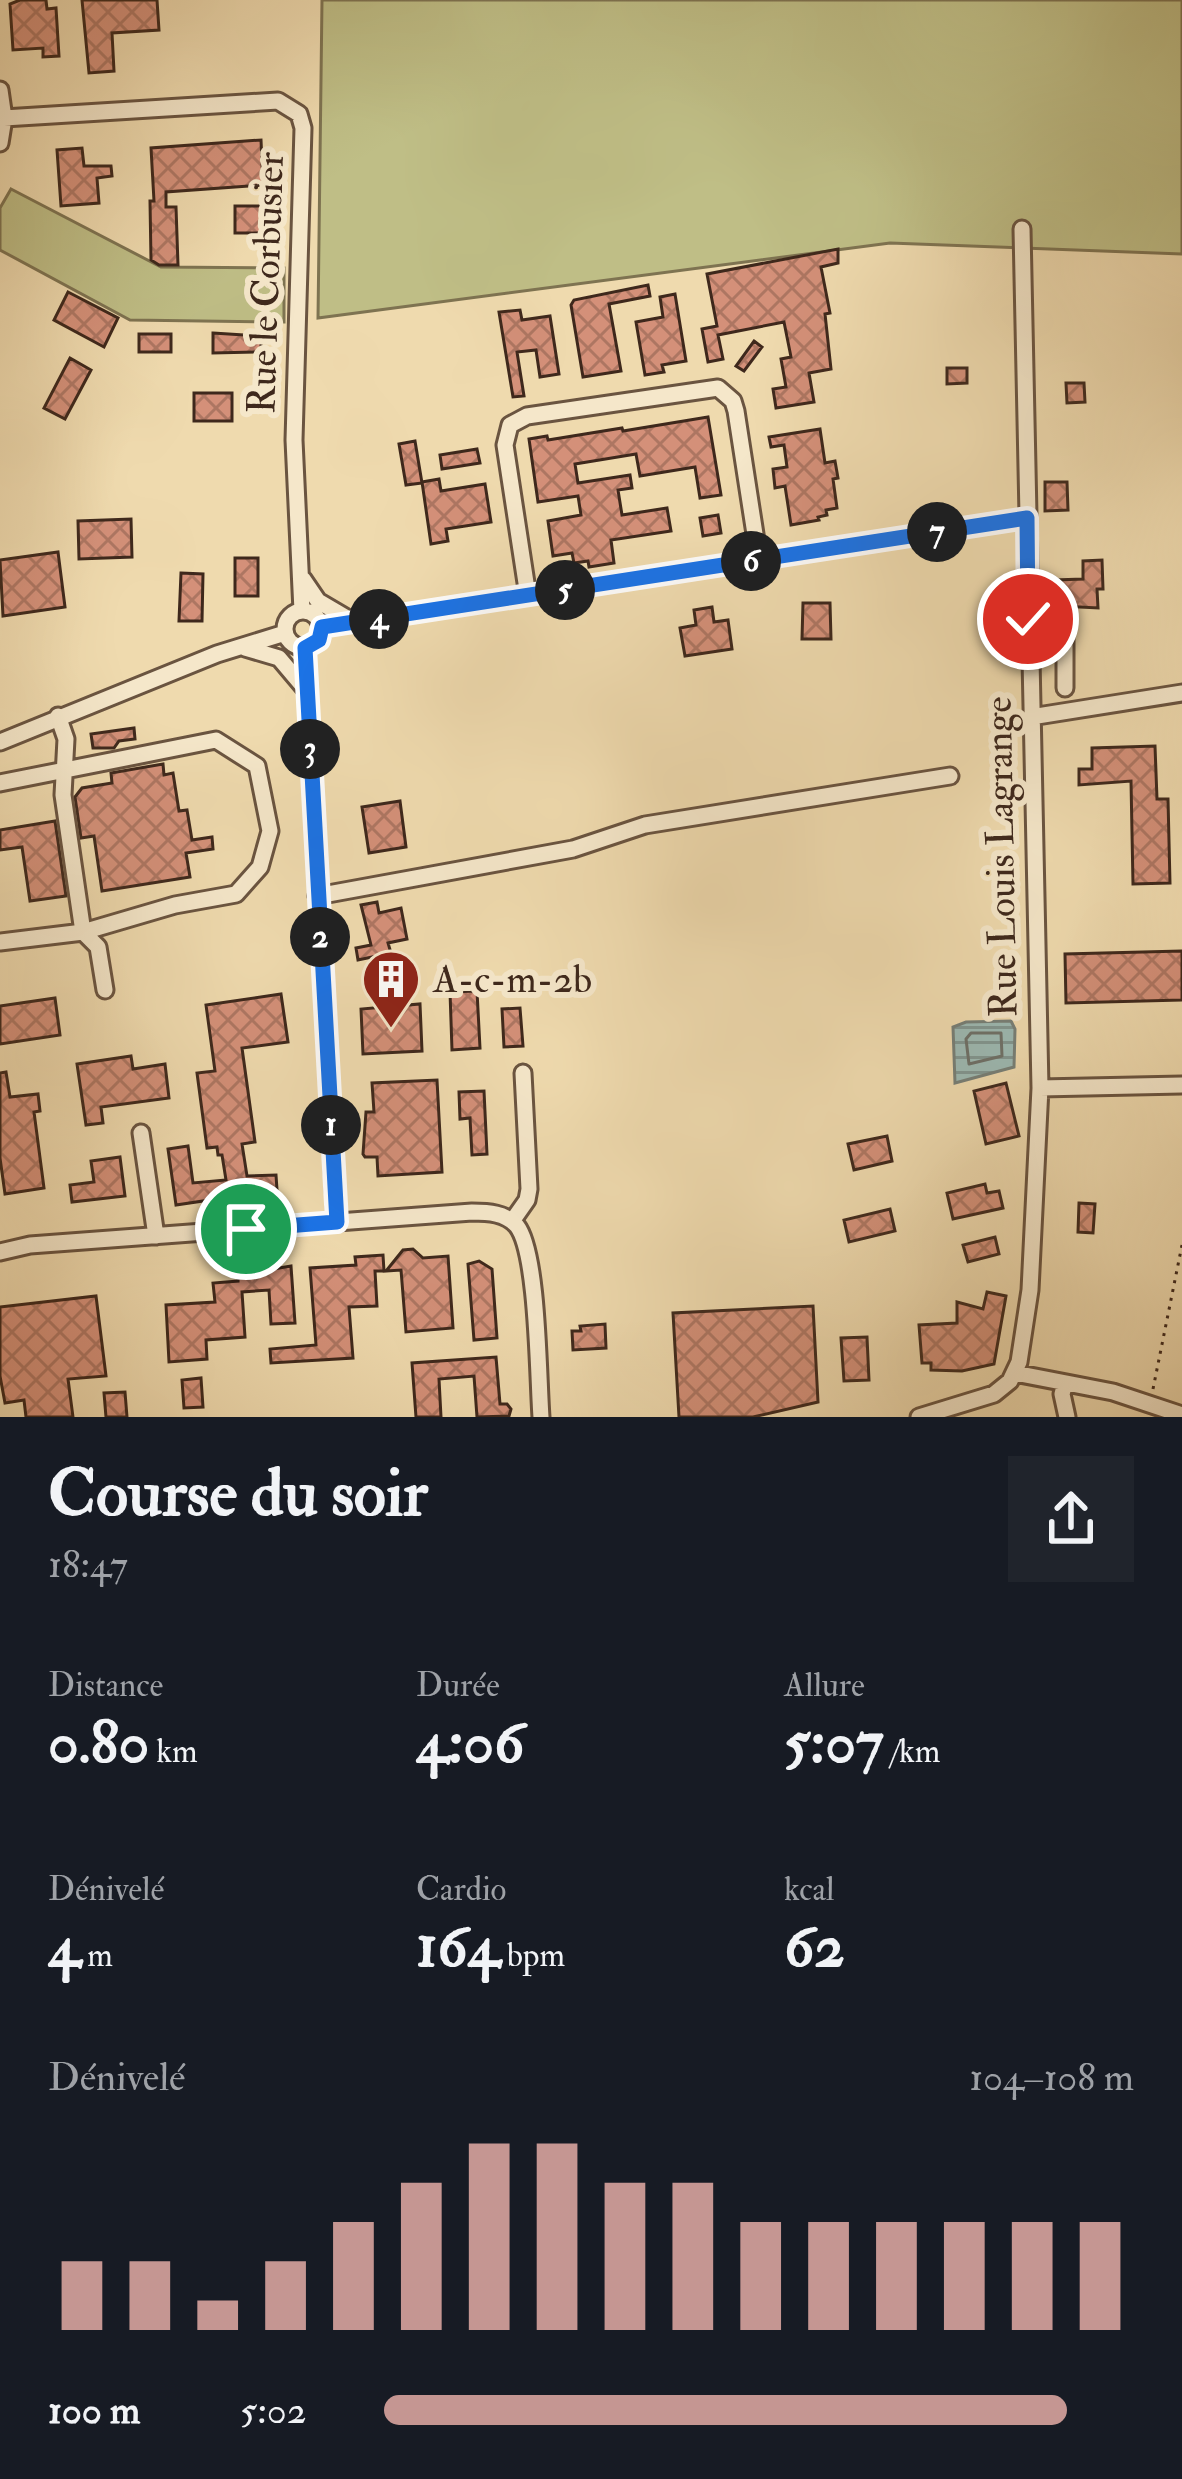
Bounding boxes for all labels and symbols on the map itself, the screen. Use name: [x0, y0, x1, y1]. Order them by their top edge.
street label: Rue le Corbusier: [237, 151, 295, 415]
pin: 7: [907, 502, 967, 562]
pin: 6: [721, 531, 781, 591]
pin: 5: [535, 560, 595, 620]
pin: [977, 568, 1079, 670]
pin: 4: [349, 589, 409, 649]
street label: Rue Louis Lagrange: [974, 696, 1028, 1018]
pin: 3: [280, 719, 340, 779]
pin: 2: [290, 907, 350, 967]
building icon: A-c-m-2b: [360, 948, 422, 1030]
place label: A-c-m-2b: [432, 955, 592, 1004]
pin: 1: [301, 1095, 361, 1155]
pin: [195, 1178, 297, 1280]

